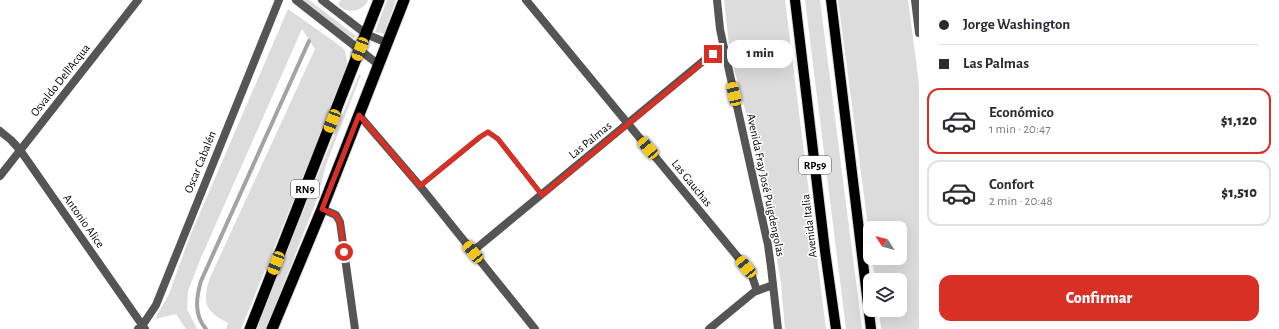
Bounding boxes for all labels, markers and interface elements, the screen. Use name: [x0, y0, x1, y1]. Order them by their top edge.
text: Jorge Washington: [963, 17, 1070, 32]
car: [350, 36, 370, 62]
callout: 1 min: [727, 40, 793, 68]
street label: Osvaldo Dell'Acqua: [28, 41, 92, 119]
route end: [704, 45, 722, 63]
text: 1 min: [746, 47, 774, 60]
text: Las Palmas: [963, 56, 1029, 71]
car: [725, 81, 743, 107]
icon: car: [941, 103, 977, 139]
text: Económico: [989, 105, 1054, 120]
car: [322, 108, 342, 134]
street label: Avenida Fray José Puigdengolas: [744, 112, 787, 258]
text: $1,120: [1221, 113, 1257, 128]
street label: Las Palmas: [566, 119, 614, 161]
text: 1 min · 20:47: [989, 123, 1051, 136]
street label: Oscar Cabalén: [182, 129, 218, 195]
car: [636, 135, 660, 161]
road number: RP59: [799, 156, 831, 174]
street label: Las Gauchas: [670, 157, 714, 209]
icon: car: [941, 175, 977, 211]
text: Confort: [989, 177, 1034, 192]
road number: RN9: [291, 180, 319, 198]
text: $1,510: [1221, 185, 1257, 200]
street label: Antonio Alice: [61, 192, 107, 250]
street label: Avenida Italia: [799, 193, 819, 258]
text: 2 min · 20:48: [989, 195, 1053, 208]
north arrow: [863, 221, 907, 265]
map controls: [863, 221, 907, 317]
car: [461, 239, 485, 265]
route start: [335, 243, 353, 261]
car: [266, 250, 286, 276]
car: [734, 254, 758, 280]
button: layers: [863, 273, 907, 317]
button: Confirmar: [939, 275, 1259, 321]

